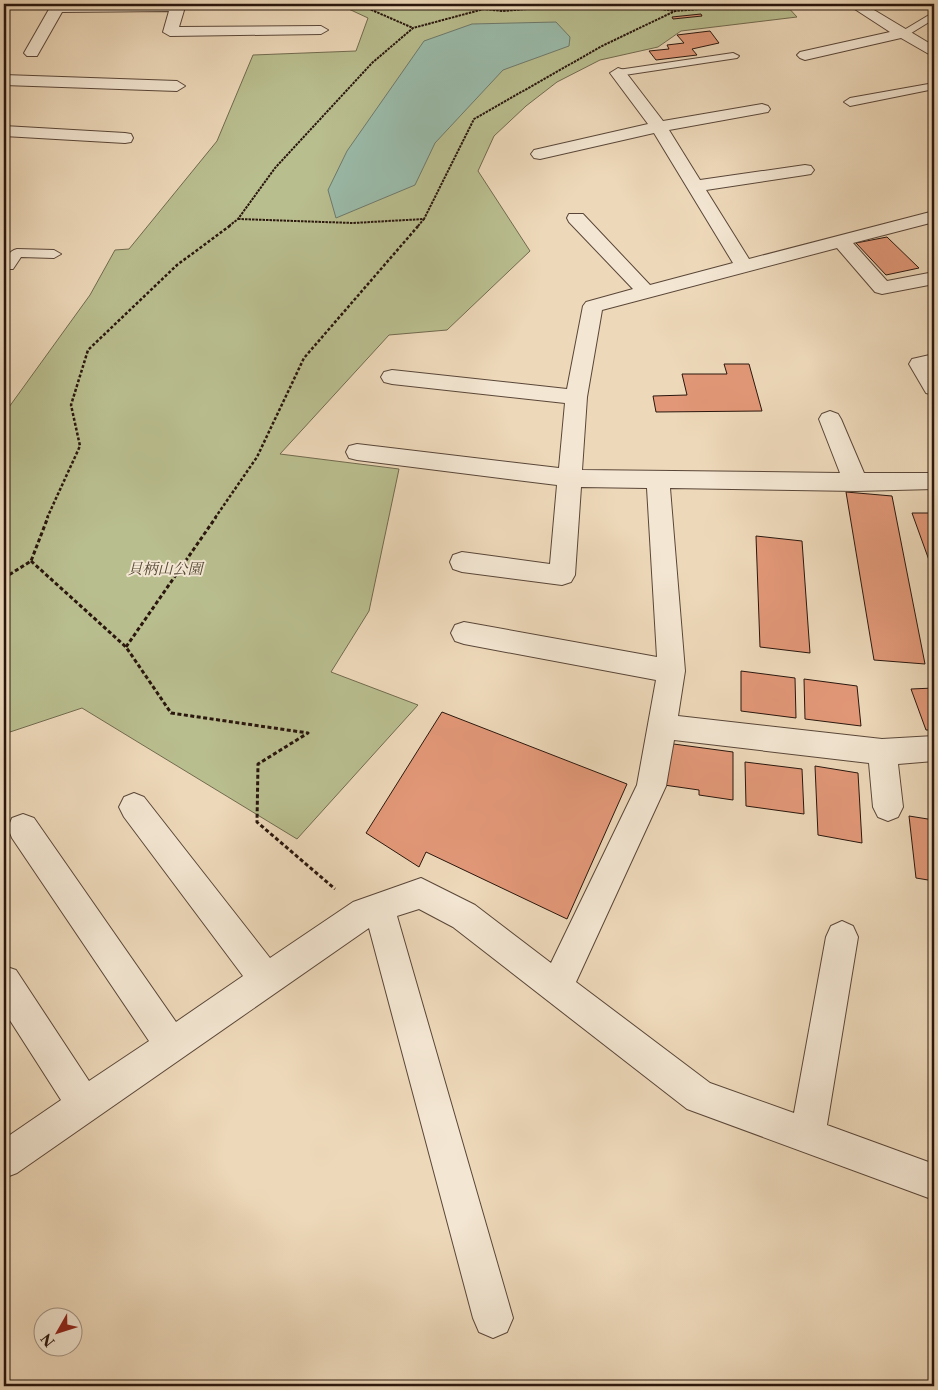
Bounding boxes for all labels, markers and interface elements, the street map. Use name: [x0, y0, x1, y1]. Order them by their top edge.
park label: 貝柄山公園: [127, 559, 205, 578]
north arrow: [32, 1308, 82, 1358]
text: N: [37, 1330, 59, 1351]

